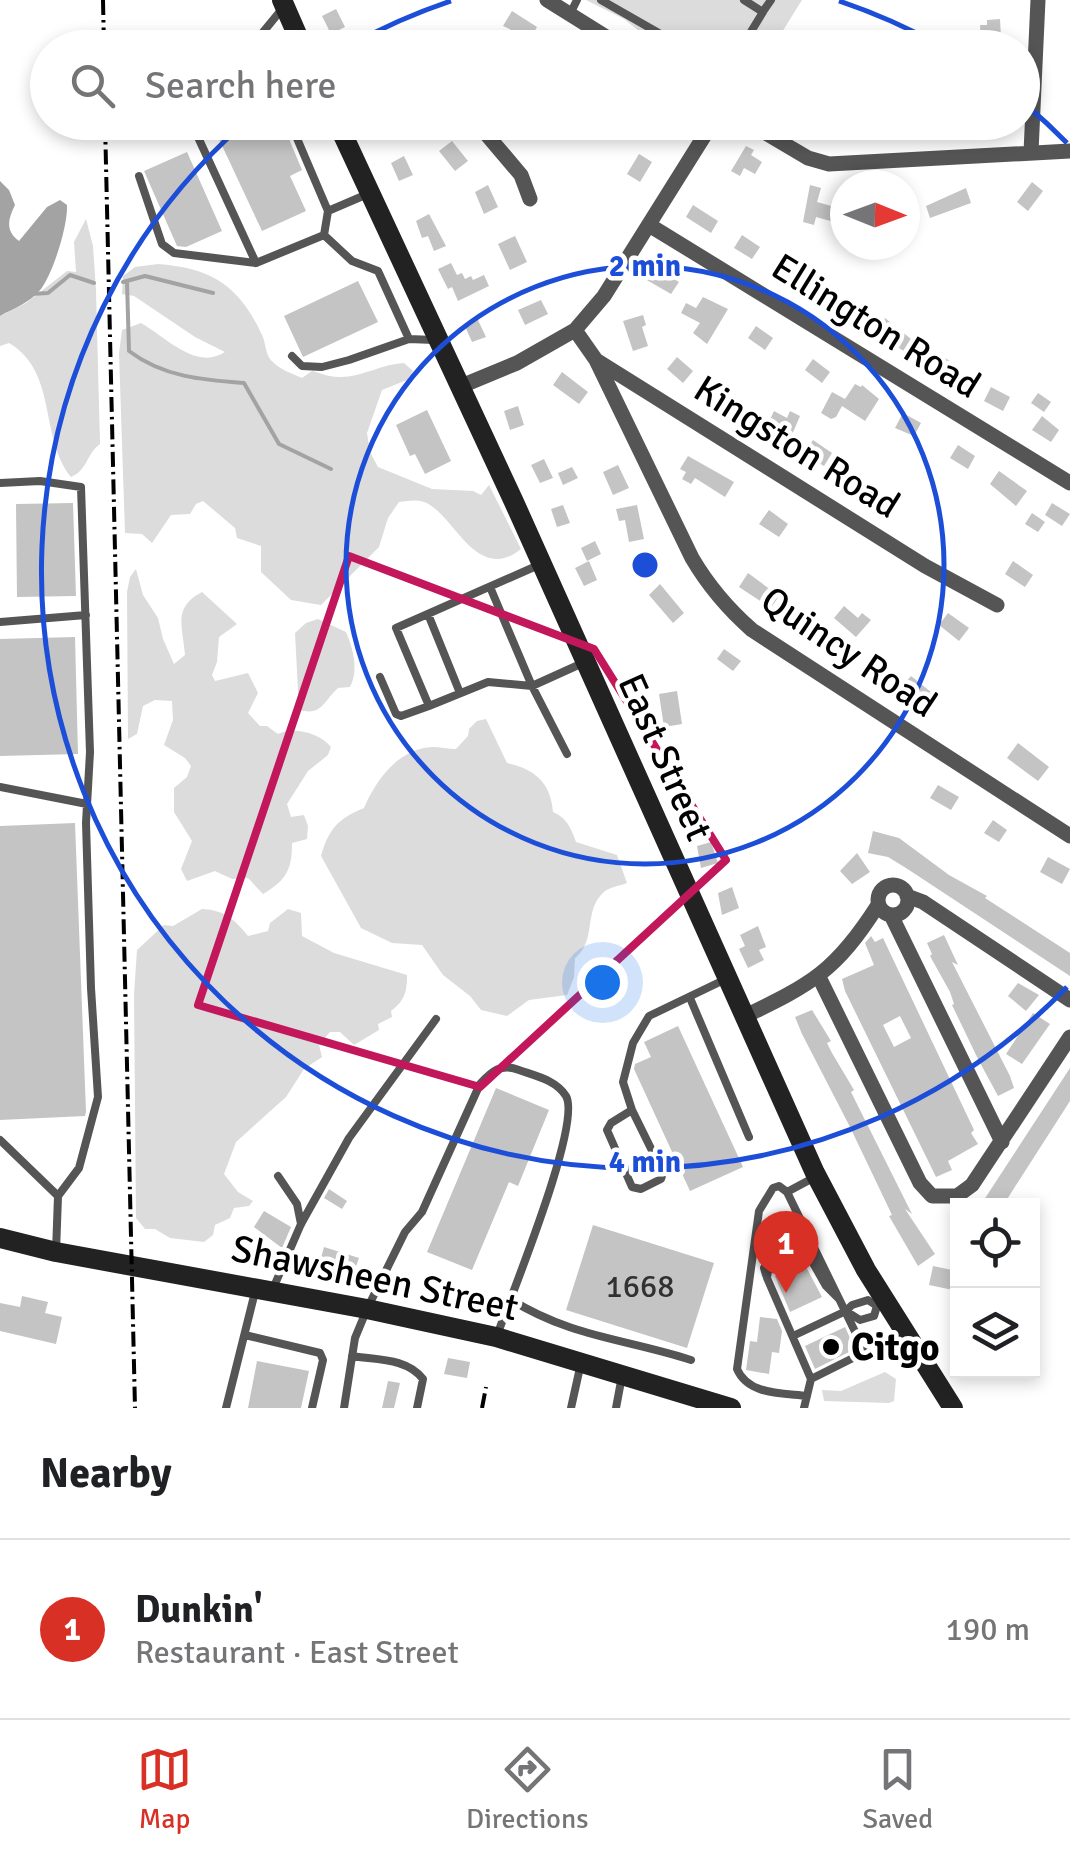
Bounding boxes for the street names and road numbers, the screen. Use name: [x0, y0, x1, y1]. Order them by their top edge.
street label: Ellington Road: [763, 243, 989, 409]
street label: Kingston Road: [686, 365, 908, 529]
street label: Quincy Road: [752, 576, 946, 728]
street label: East Street: [607, 666, 723, 848]
street label: Shawsheen Street: [228, 1225, 522, 1331]

